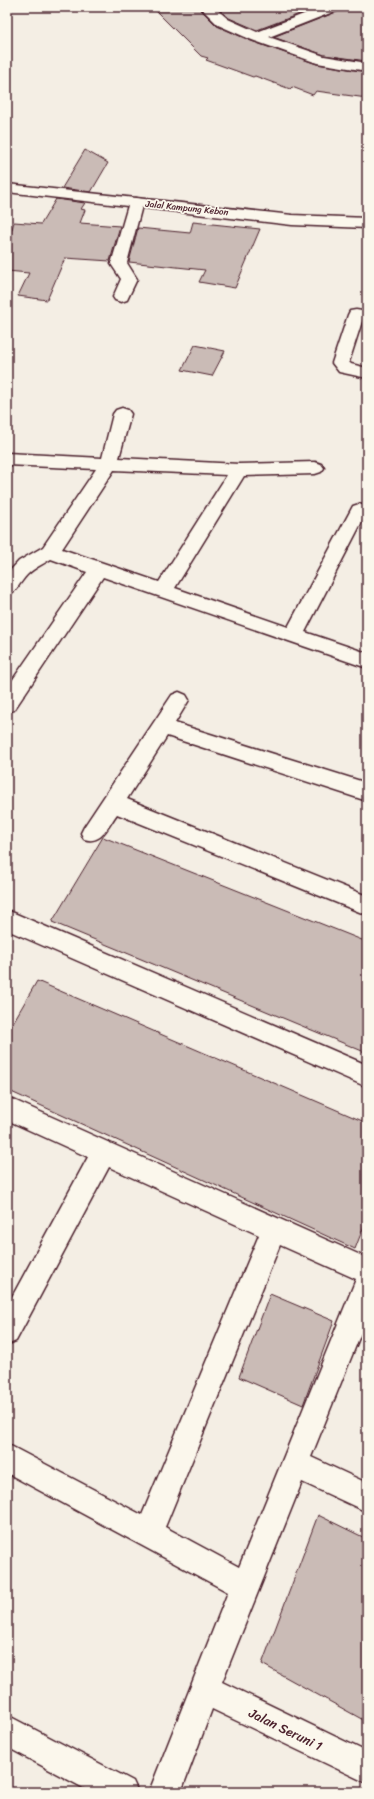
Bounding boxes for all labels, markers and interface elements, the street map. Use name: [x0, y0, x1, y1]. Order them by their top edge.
street label: Jalal Kampung Kebon: [144, 196, 229, 220]
street label: Jalan Seruni 1: [244, 1701, 327, 1757]

